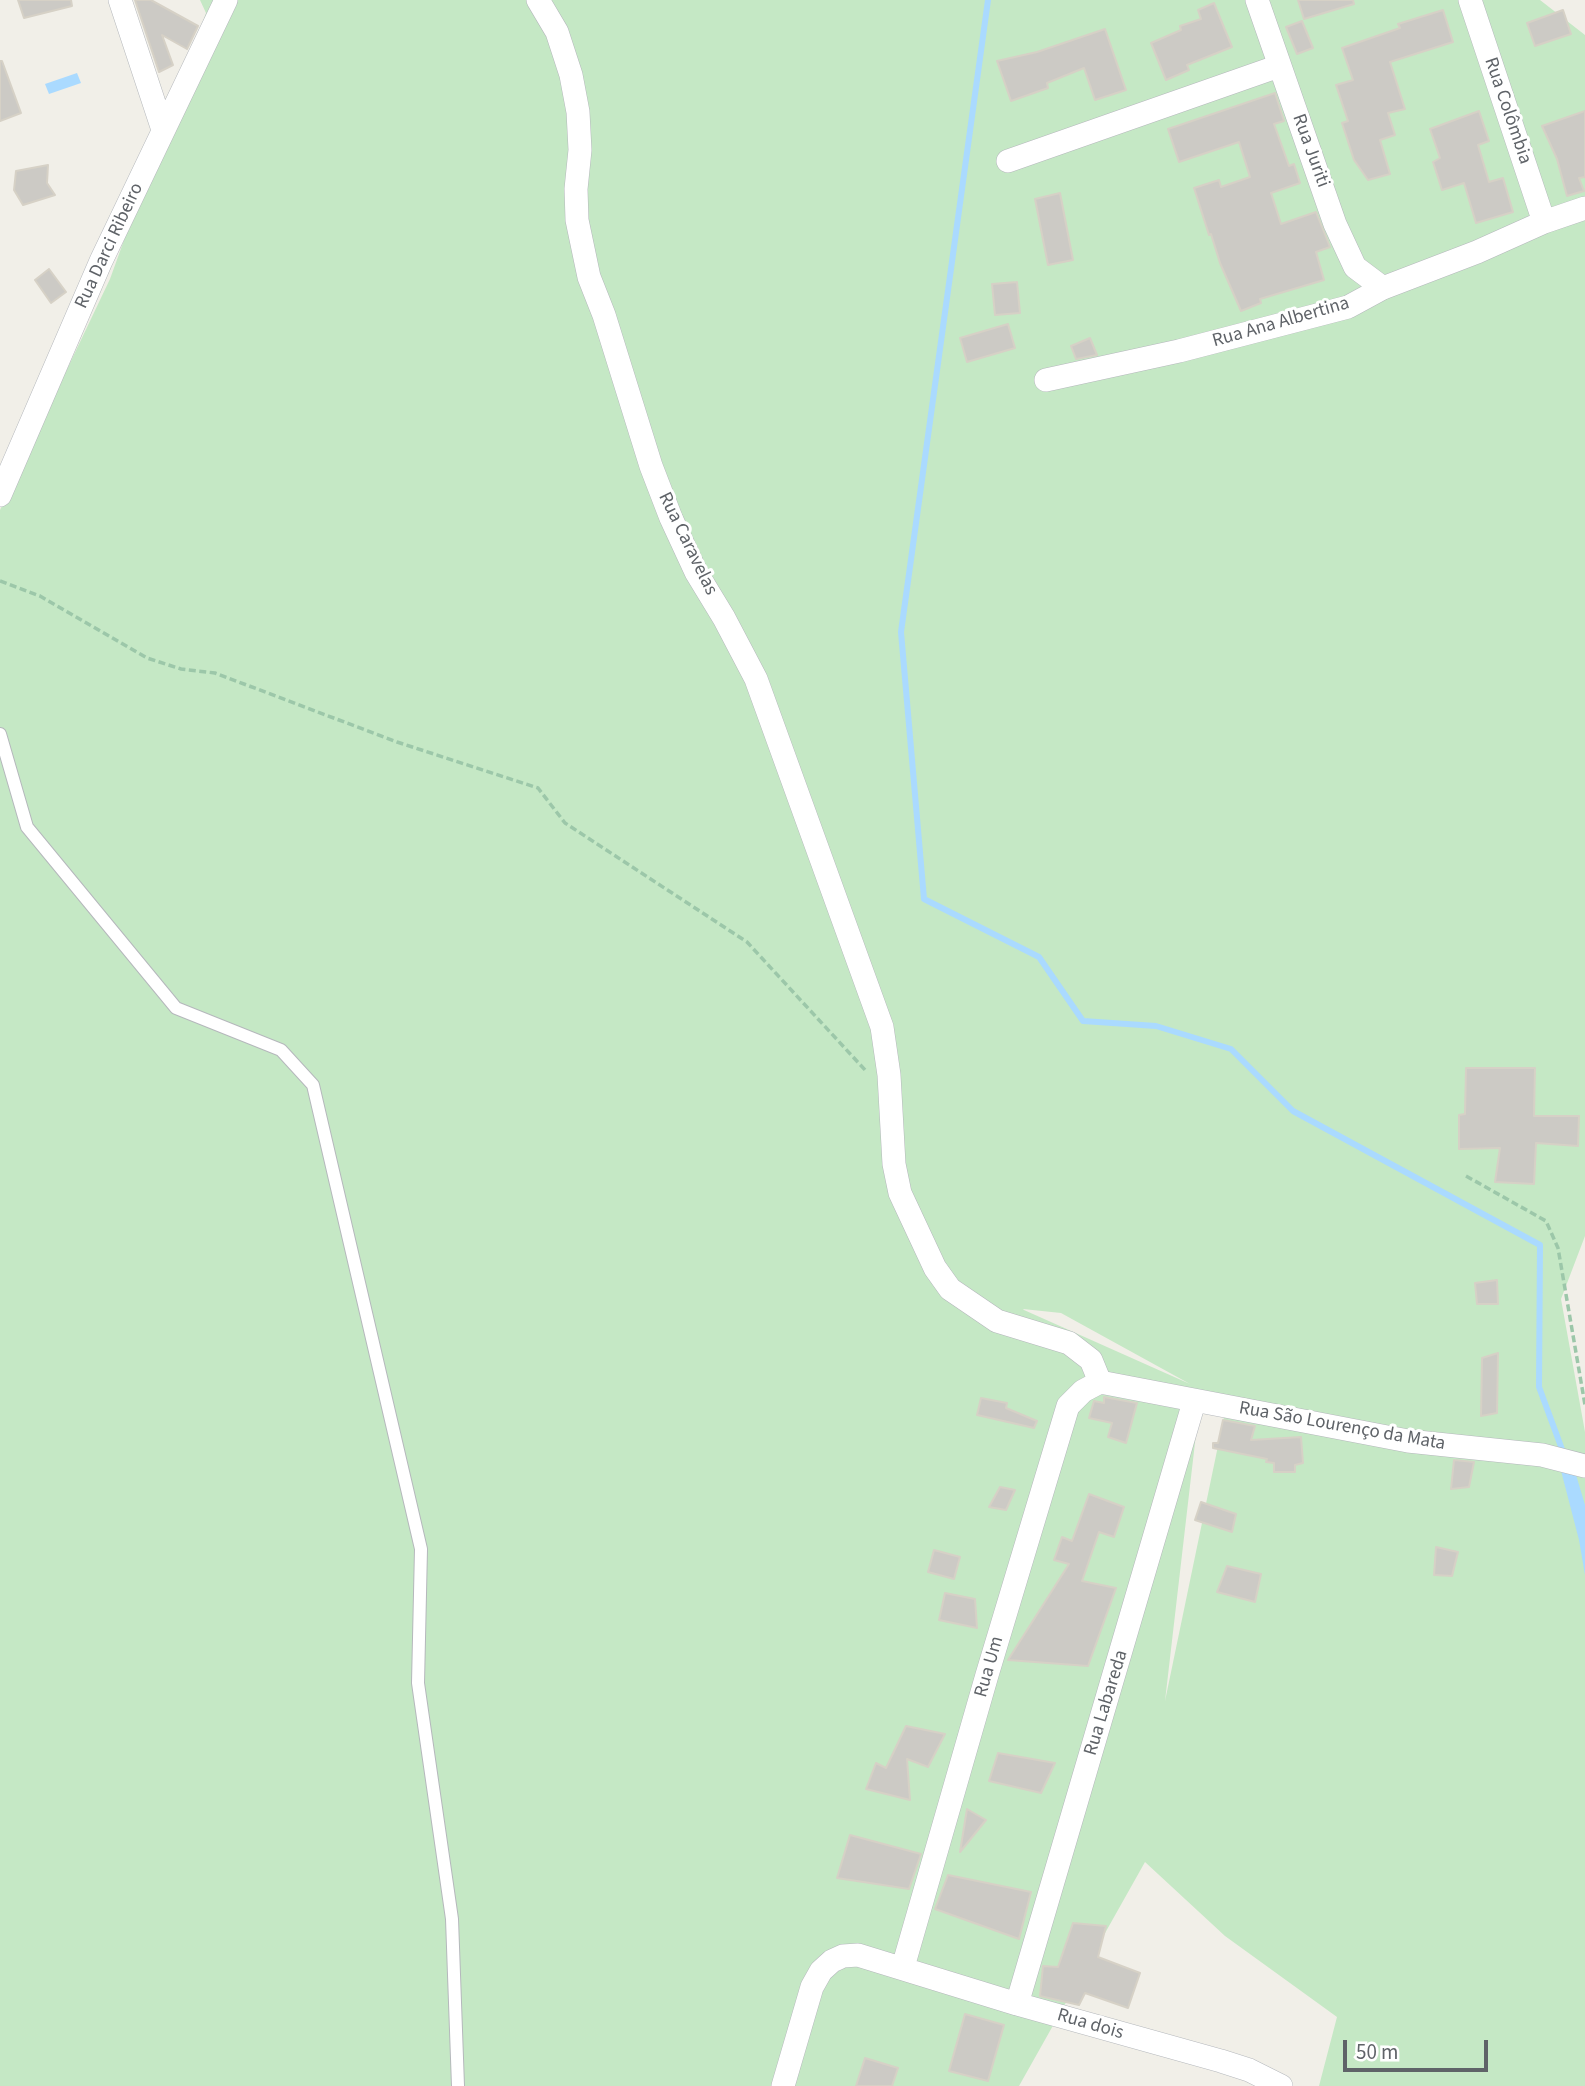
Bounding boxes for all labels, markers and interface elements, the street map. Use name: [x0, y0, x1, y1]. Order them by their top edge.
street label: Rua Colômbia: [1478, 55, 1536, 167]
street label: Rua Juriti: [1286, 111, 1334, 191]
street label: Rua Darci Ribeiro: [71, 180, 149, 312]
street label: Rua Ana Albertina: [1210, 293, 1352, 353]
street label: Rua Caravelas: [652, 489, 722, 599]
street label: Rua São Lourenço da Mata: [1237, 1398, 1447, 1456]
street label: Rua Um: [970, 1634, 1010, 1700]
street label: Rua Labareda: [1080, 1647, 1134, 1759]
street label: Rua dois: [1054, 2005, 1126, 2045]
scale bar: [1347, 2026, 1492, 2070]
text: 50 m: [1356, 2037, 1398, 2067]

